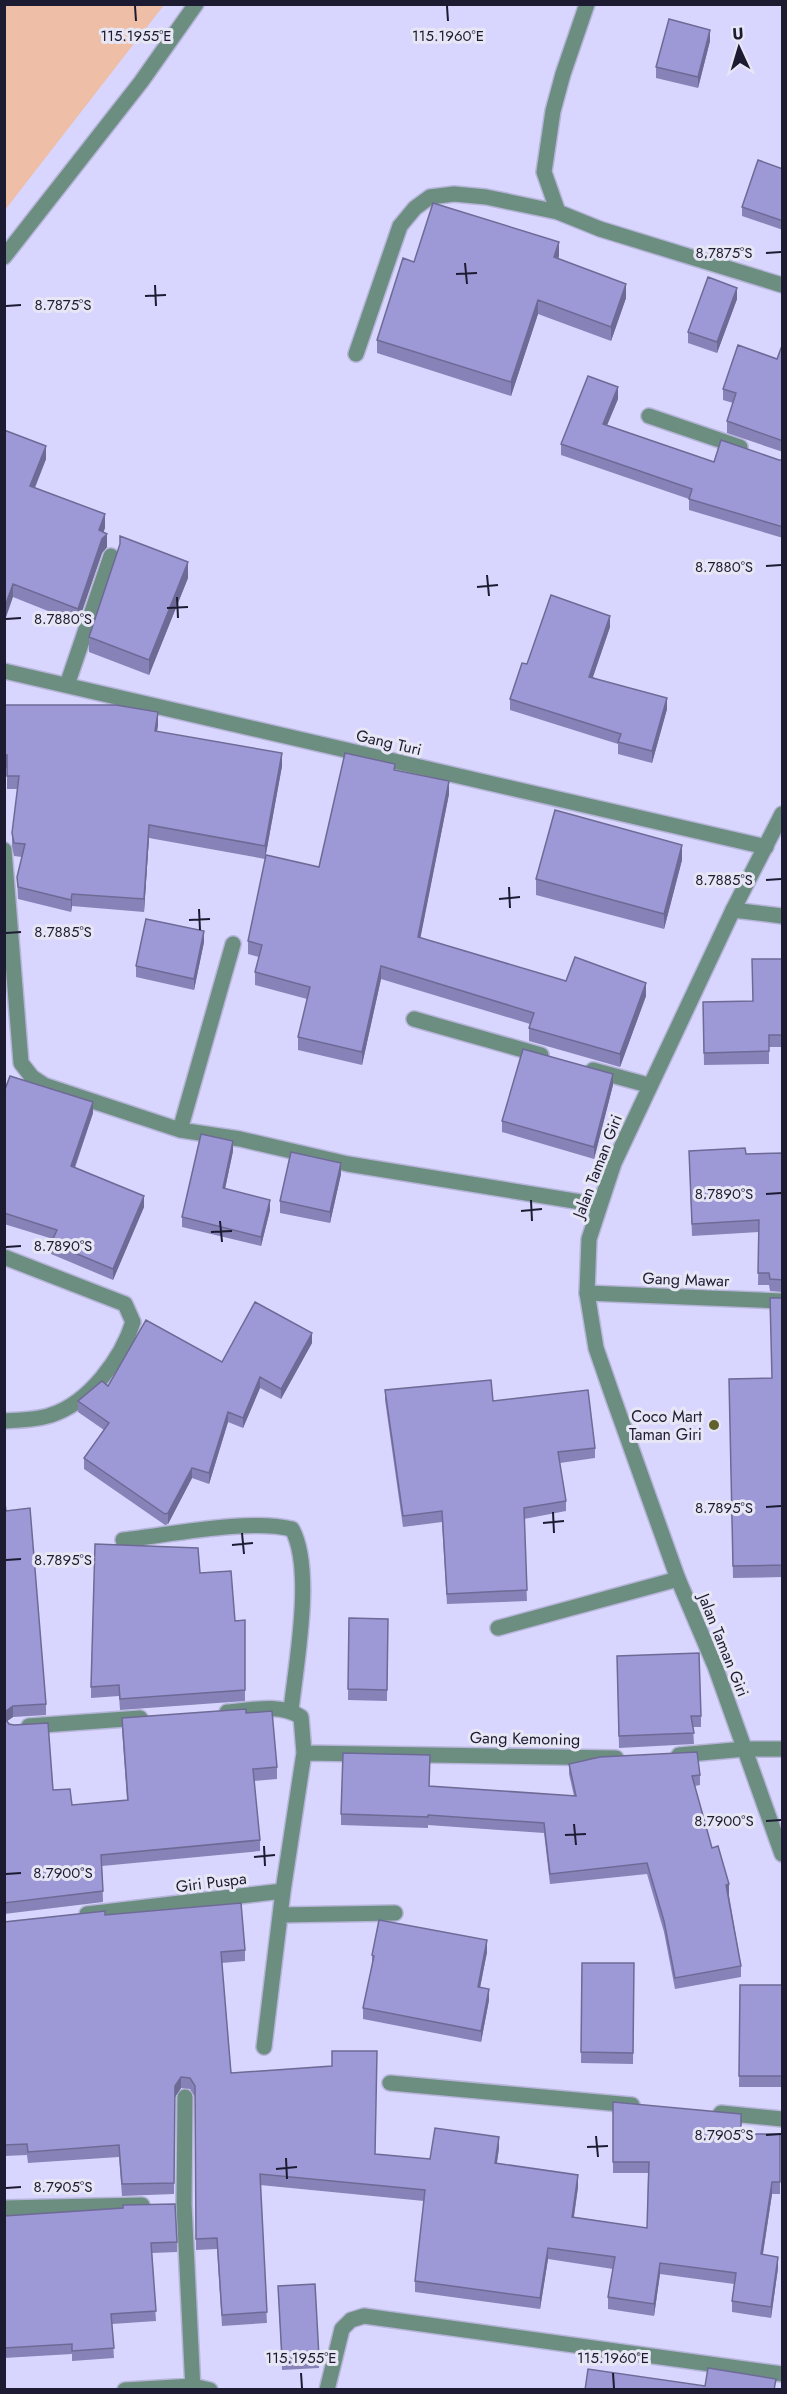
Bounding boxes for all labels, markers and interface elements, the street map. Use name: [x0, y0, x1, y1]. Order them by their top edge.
north arrow: [709, 18, 769, 78]
text: U: [732, 22, 744, 45]
text: 115.1955°E: [100, 25, 172, 47]
text: 115.1960°E: [412, 25, 484, 47]
text: 8.7875°S: [695, 242, 753, 264]
text: 8.7875°S: [34, 294, 92, 316]
text: 8.7880°S: [695, 556, 753, 578]
text: 8.7880°S: [34, 608, 92, 630]
street label: Gang Turi: [354, 724, 424, 761]
text: 8.7885°S: [695, 869, 753, 891]
text: 8.7885°S: [34, 921, 92, 943]
street label: Jalan Taman Giri: [566, 1111, 628, 1223]
text: 8.7890°S: [695, 1183, 753, 1205]
text: 8.7890°S: [34, 1235, 92, 1257]
street label: Gang Mawar: [642, 1266, 730, 1293]
place label: Coco Mart Taman Giri: [629, 1405, 702, 1446]
marker: Coco Mart Taman Giri: [707, 1418, 721, 1432]
text: 8.7895°S: [695, 1497, 753, 1519]
text: 8.7895°S: [34, 1549, 92, 1571]
street label: Jalan Taman Giri: [692, 1588, 755, 1700]
street label: Gang Kemoning: [470, 1726, 580, 1751]
text: 8.7900°S: [694, 1810, 754, 1832]
text: 8.7900°S: [33, 1862, 93, 1884]
street label: Giri Puspa: [174, 1867, 248, 1898]
text: 8.7905°S: [695, 2124, 753, 2146]
text: 8.7905°S: [34, 2176, 92, 2198]
text: 115.1955°E: [265, 2347, 337, 2369]
text: 115.1960°E: [577, 2347, 649, 2369]

